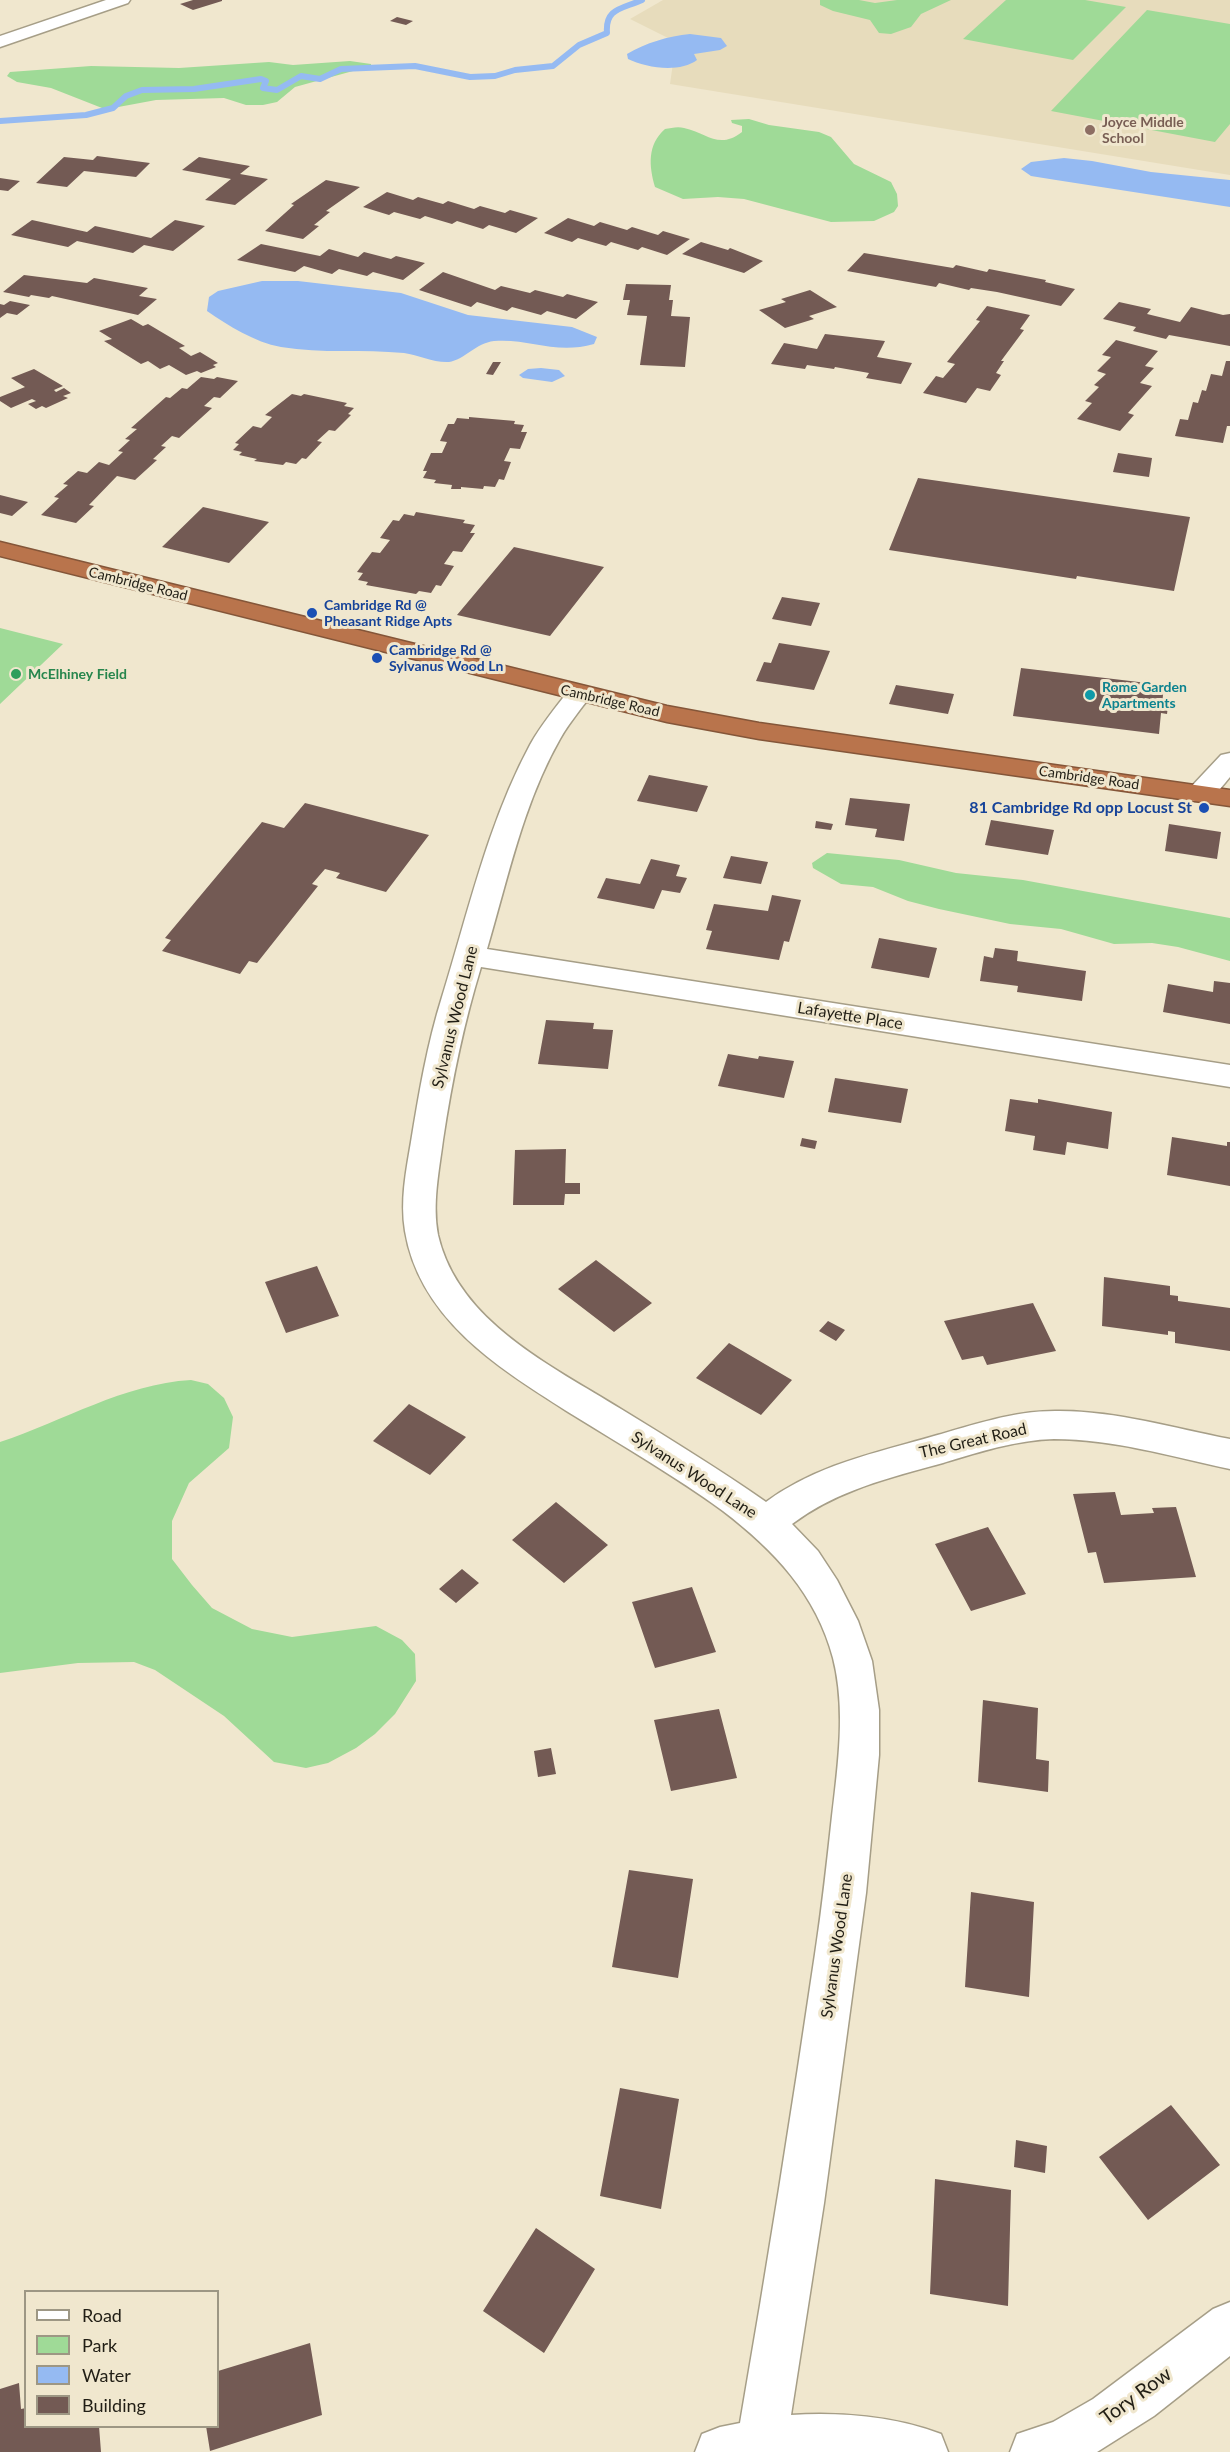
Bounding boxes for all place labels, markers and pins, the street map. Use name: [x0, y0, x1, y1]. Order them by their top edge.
place label: Joyce Middle School: [1102, 114, 1184, 146]
marker: Joyce Middle School: [1083, 123, 1097, 137]
place label: Cambridge Rd @ Pheasant Ridge Apts: [324, 597, 452, 630]
marker: Cambridge Rd @ Pheasant Ridge Apts: [305, 606, 319, 620]
place label: Cambridge Rd @ Sylvanus Wood Ln: [389, 642, 503, 674]
marker: Cambridge Rd @ Sylvanus Wood Ln: [370, 651, 384, 665]
place label: McElhiney Field: [28, 666, 127, 682]
marker: McElhiney Field: [9, 667, 23, 681]
place label: Rome Garden Apartments: [1102, 679, 1187, 712]
marker: Rome Garden Apartments: [1083, 688, 1097, 702]
place label: 81 Cambridge Rd opp Locust St: [969, 798, 1192, 818]
marker: 81 Cambridge Rd opp Locust St: [1197, 801, 1211, 815]

